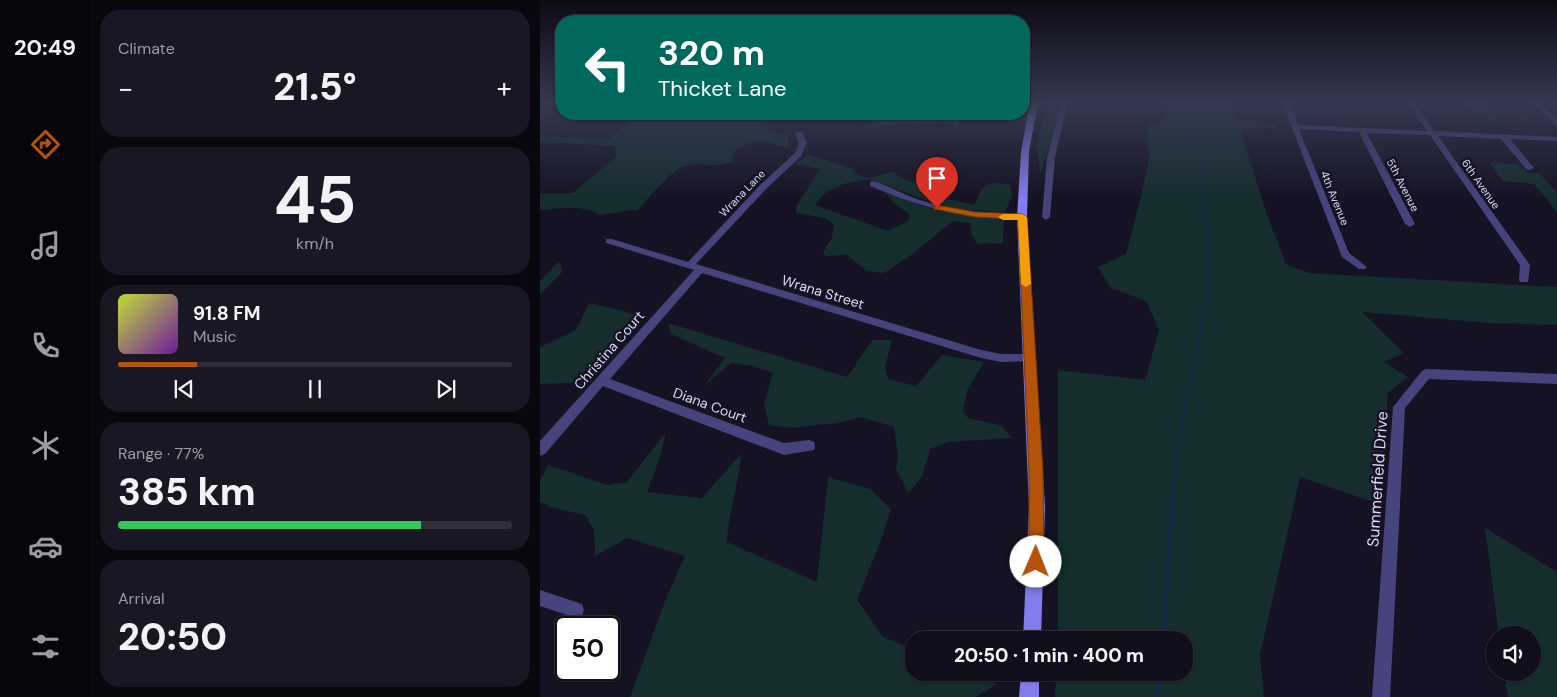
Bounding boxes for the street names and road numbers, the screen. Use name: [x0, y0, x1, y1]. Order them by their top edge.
street label: 5th Avenue: [1384, 156, 1422, 214]
street label: 6th Avenue: [1459, 156, 1503, 212]
street label: Wrana Lane: [716, 167, 768, 219]
street label: 4th Avenue: [1318, 169, 1352, 227]
street label: Wrana Street: [780, 271, 866, 313]
street label: Christina Court: [570, 307, 648, 393]
street label: Diana Court: [671, 383, 749, 427]
street label: Summerfield Drive: [1362, 411, 1393, 548]

